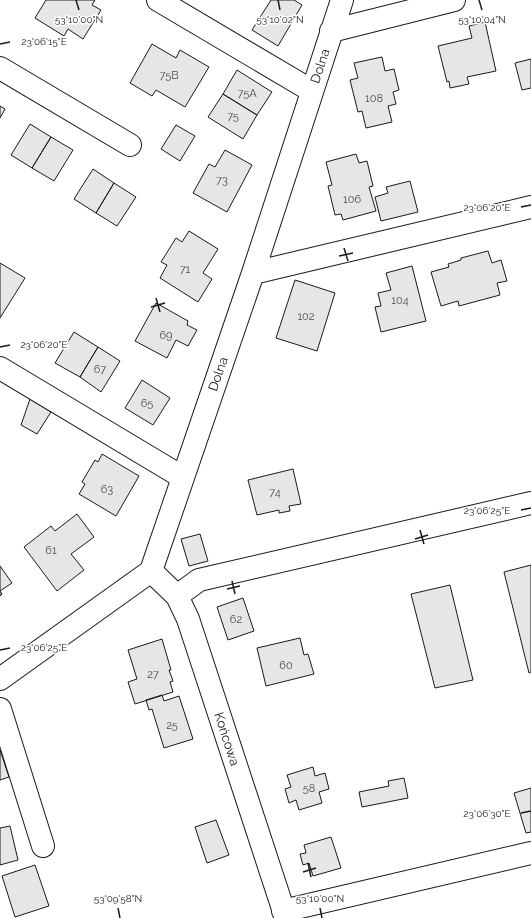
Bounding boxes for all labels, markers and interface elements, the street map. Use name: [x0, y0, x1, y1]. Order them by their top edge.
text: 53°10'00"N: [55, 14, 103, 25]
text: 53°10'02"N: [256, 14, 304, 25]
text: 53°10'04"N: [458, 14, 506, 25]
text: 23°06'15"E: [21, 36, 67, 47]
street label: Dolna: [307, 47, 333, 85]
house number: 75B: [159, 69, 179, 82]
house number: 75A: [237, 87, 257, 100]
house number: 108: [365, 92, 383, 105]
house number: 75: [227, 110, 239, 123]
house number: 73: [216, 174, 228, 187]
house number: 106: [343, 193, 361, 206]
text: 23°06'20"E: [463, 202, 511, 213]
house number: 71: [180, 263, 191, 276]
house number: 104: [391, 294, 409, 307]
house number: 102: [297, 310, 315, 323]
house number: 69: [159, 329, 173, 342]
text: 23°06'20"E: [20, 339, 68, 350]
street label: Dolna: [205, 355, 231, 393]
house number: 67: [94, 363, 106, 376]
house number: 65: [141, 397, 153, 410]
house number: 63: [101, 483, 113, 496]
house number: 74: [269, 486, 281, 499]
text: 23°06'25"E: [464, 505, 510, 516]
house number: 61: [45, 544, 57, 557]
house number: 62: [230, 613, 242, 626]
text: 23°06'25"E: [21, 642, 67, 653]
house number: 60: [279, 659, 293, 672]
house number: 27: [147, 668, 159, 681]
street label: Końcowa: [211, 710, 243, 768]
house number: 25: [166, 719, 178, 732]
house number: 58: [303, 782, 315, 795]
text: 23°06'30"E: [463, 808, 511, 819]
text: 53°09'58"N: [94, 893, 142, 904]
text: 53°10'00"N: [296, 893, 344, 904]

